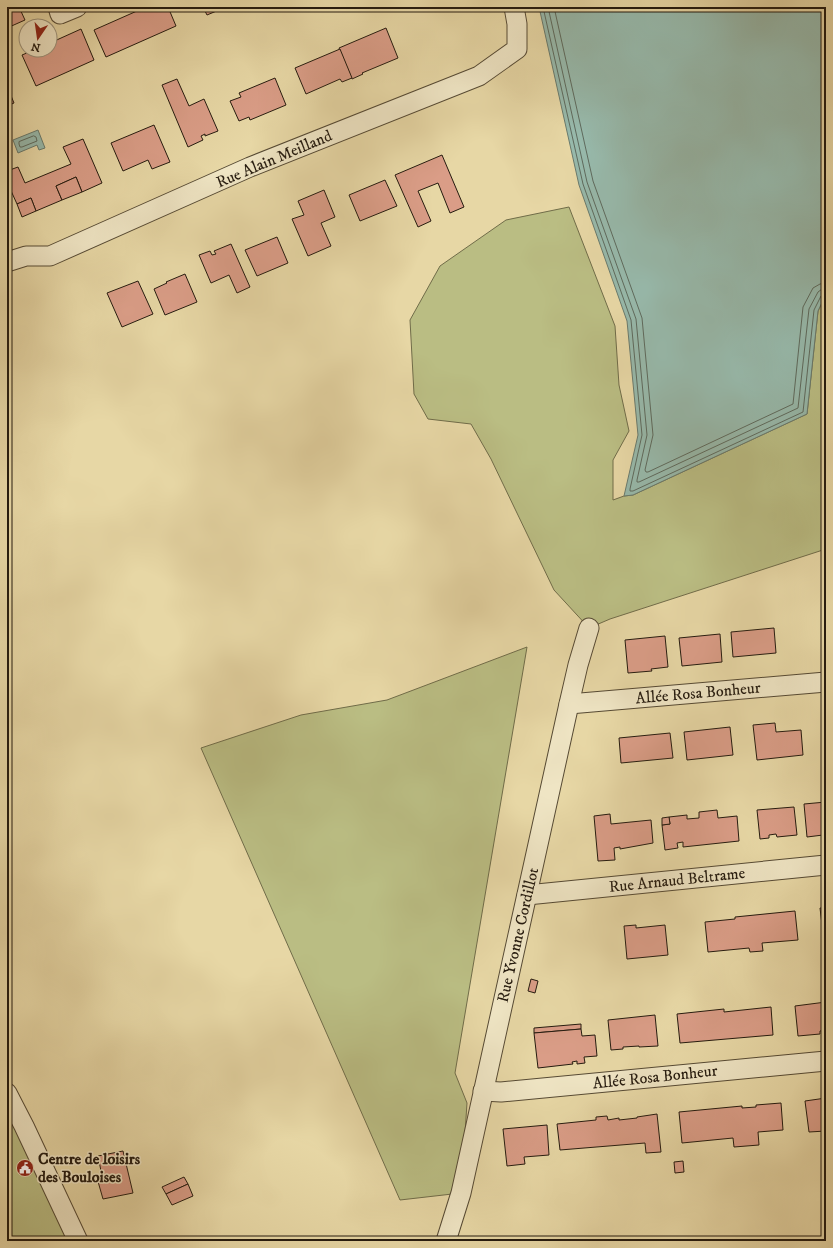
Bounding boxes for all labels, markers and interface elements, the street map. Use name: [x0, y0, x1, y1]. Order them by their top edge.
north arrow: [18, 18, 58, 58]
text: N: [30, 39, 42, 55]
street label: Rue Alain Meilland: [213, 126, 335, 192]
street label: Allée Rosa Bonheur: [635, 678, 761, 708]
street label: Rue Arnaud Beltrame: [608, 863, 746, 897]
street label: Rue Yvonne Cordillot: [493, 866, 543, 1004]
street label: Allée Rosa Bonheur: [592, 1061, 718, 1093]
place label: Centre de loisirs des Bouloises: [38, 1149, 141, 1187]
public building icon: Centre de loisirs des Bouloises: [15, 1158, 35, 1178]

